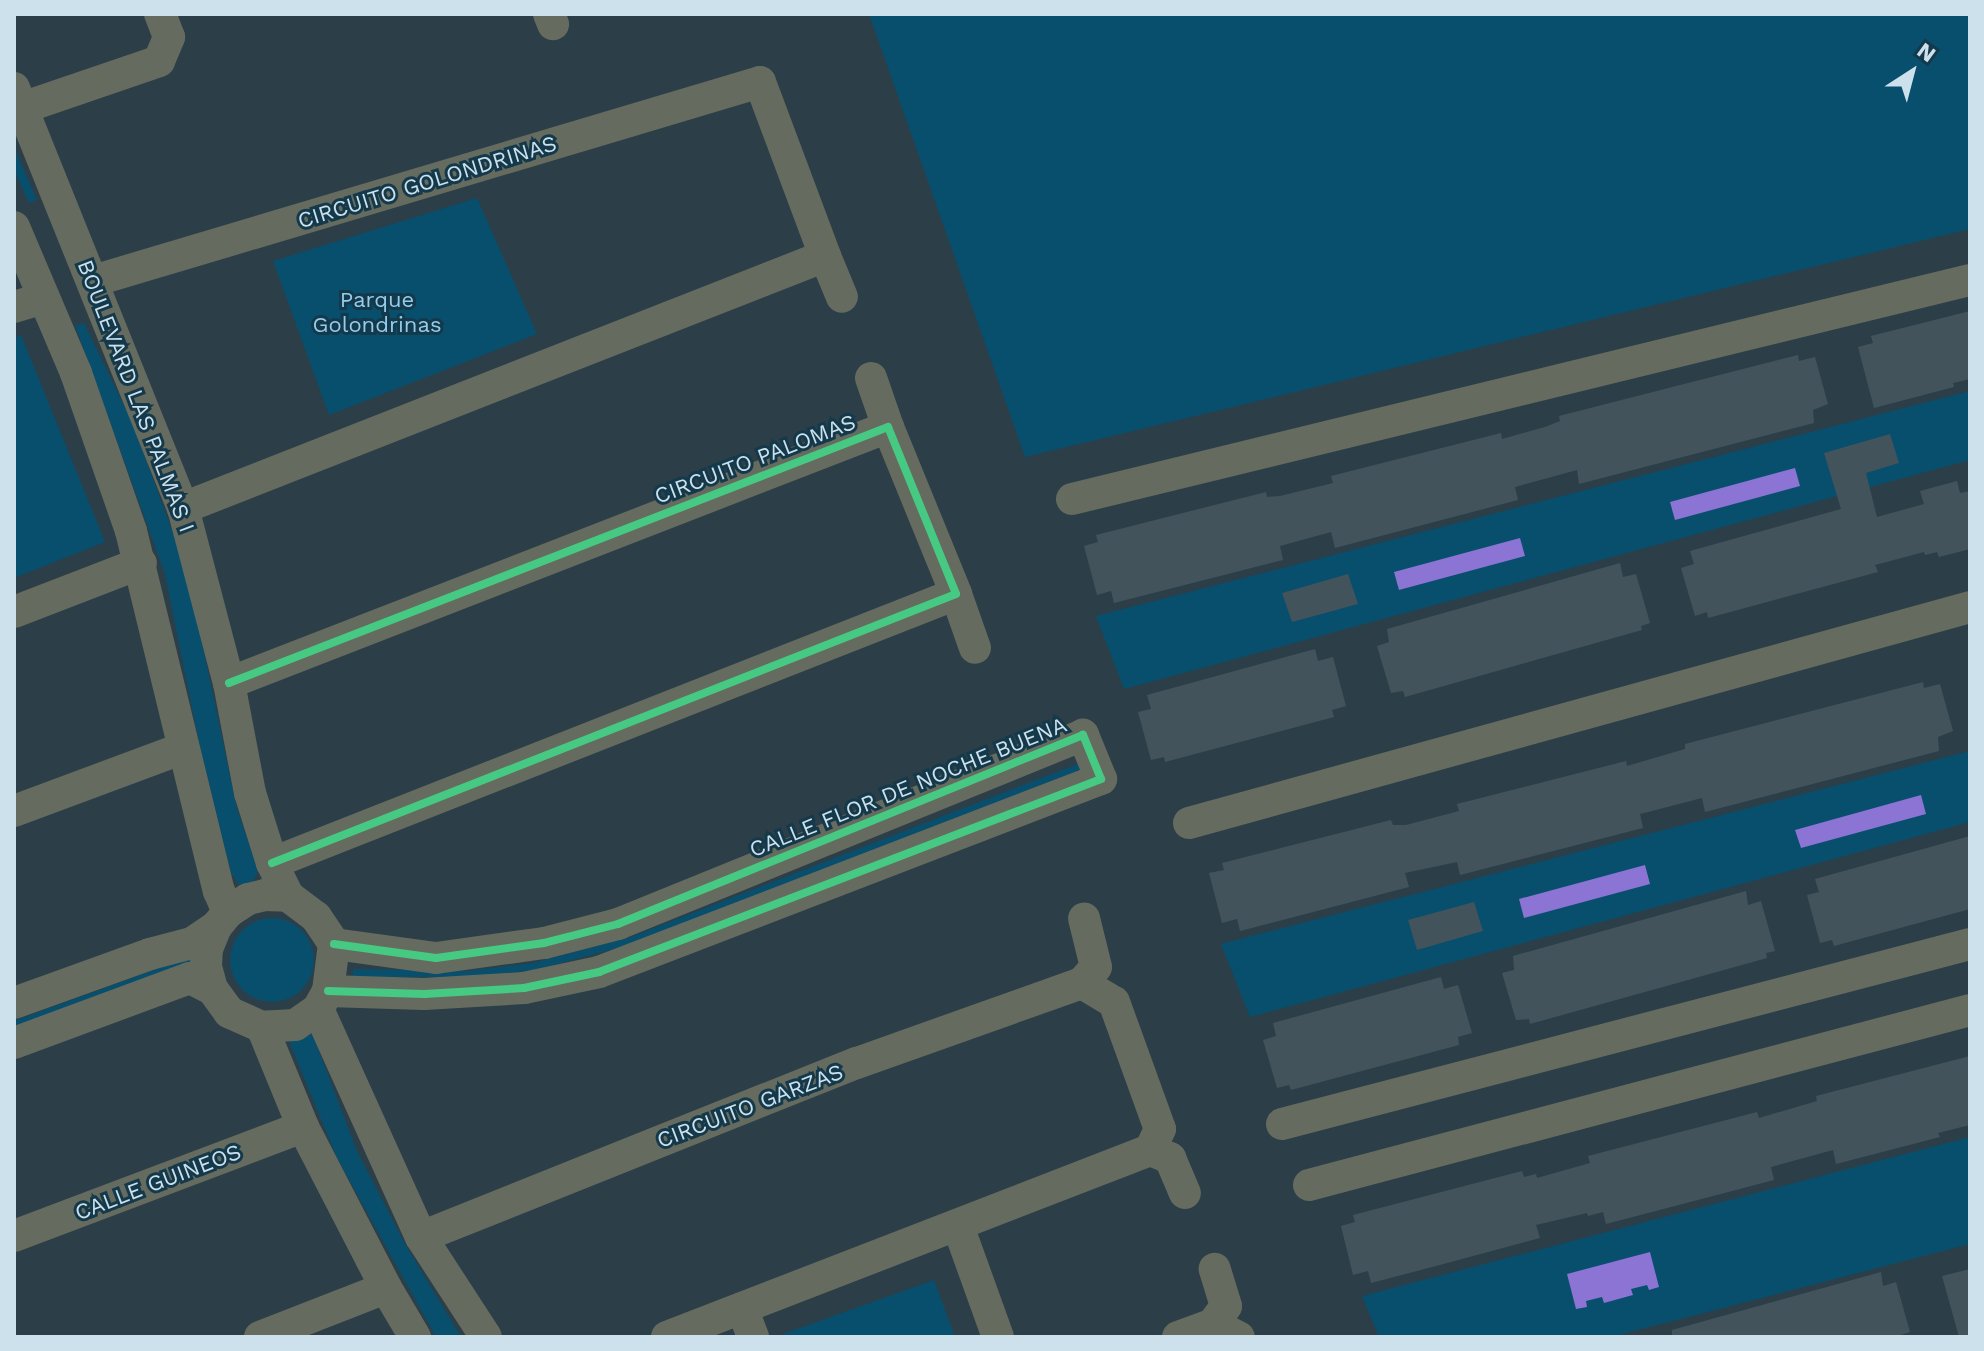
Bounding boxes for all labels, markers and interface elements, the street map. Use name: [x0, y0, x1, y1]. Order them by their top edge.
north arrow: [1872, 32, 1952, 112]
text: N: [1912, 37, 1940, 67]
street label: CIRCUITO GOLONDRINAS: [294, 130, 560, 234]
street label: BOULEVARD LAS PALMAS I: [72, 256, 200, 536]
park label: Parque Golondrinas: [313, 286, 441, 338]
street label: CIRCUITO PALOMAS: [651, 408, 859, 510]
street label: CALLE FLOR DE NOCHE BUENA: [746, 711, 1070, 863]
street label: CIRCUITO GARZAS: [653, 1058, 847, 1154]
street label: CALLE GUINEOS: [71, 1138, 245, 1226]

